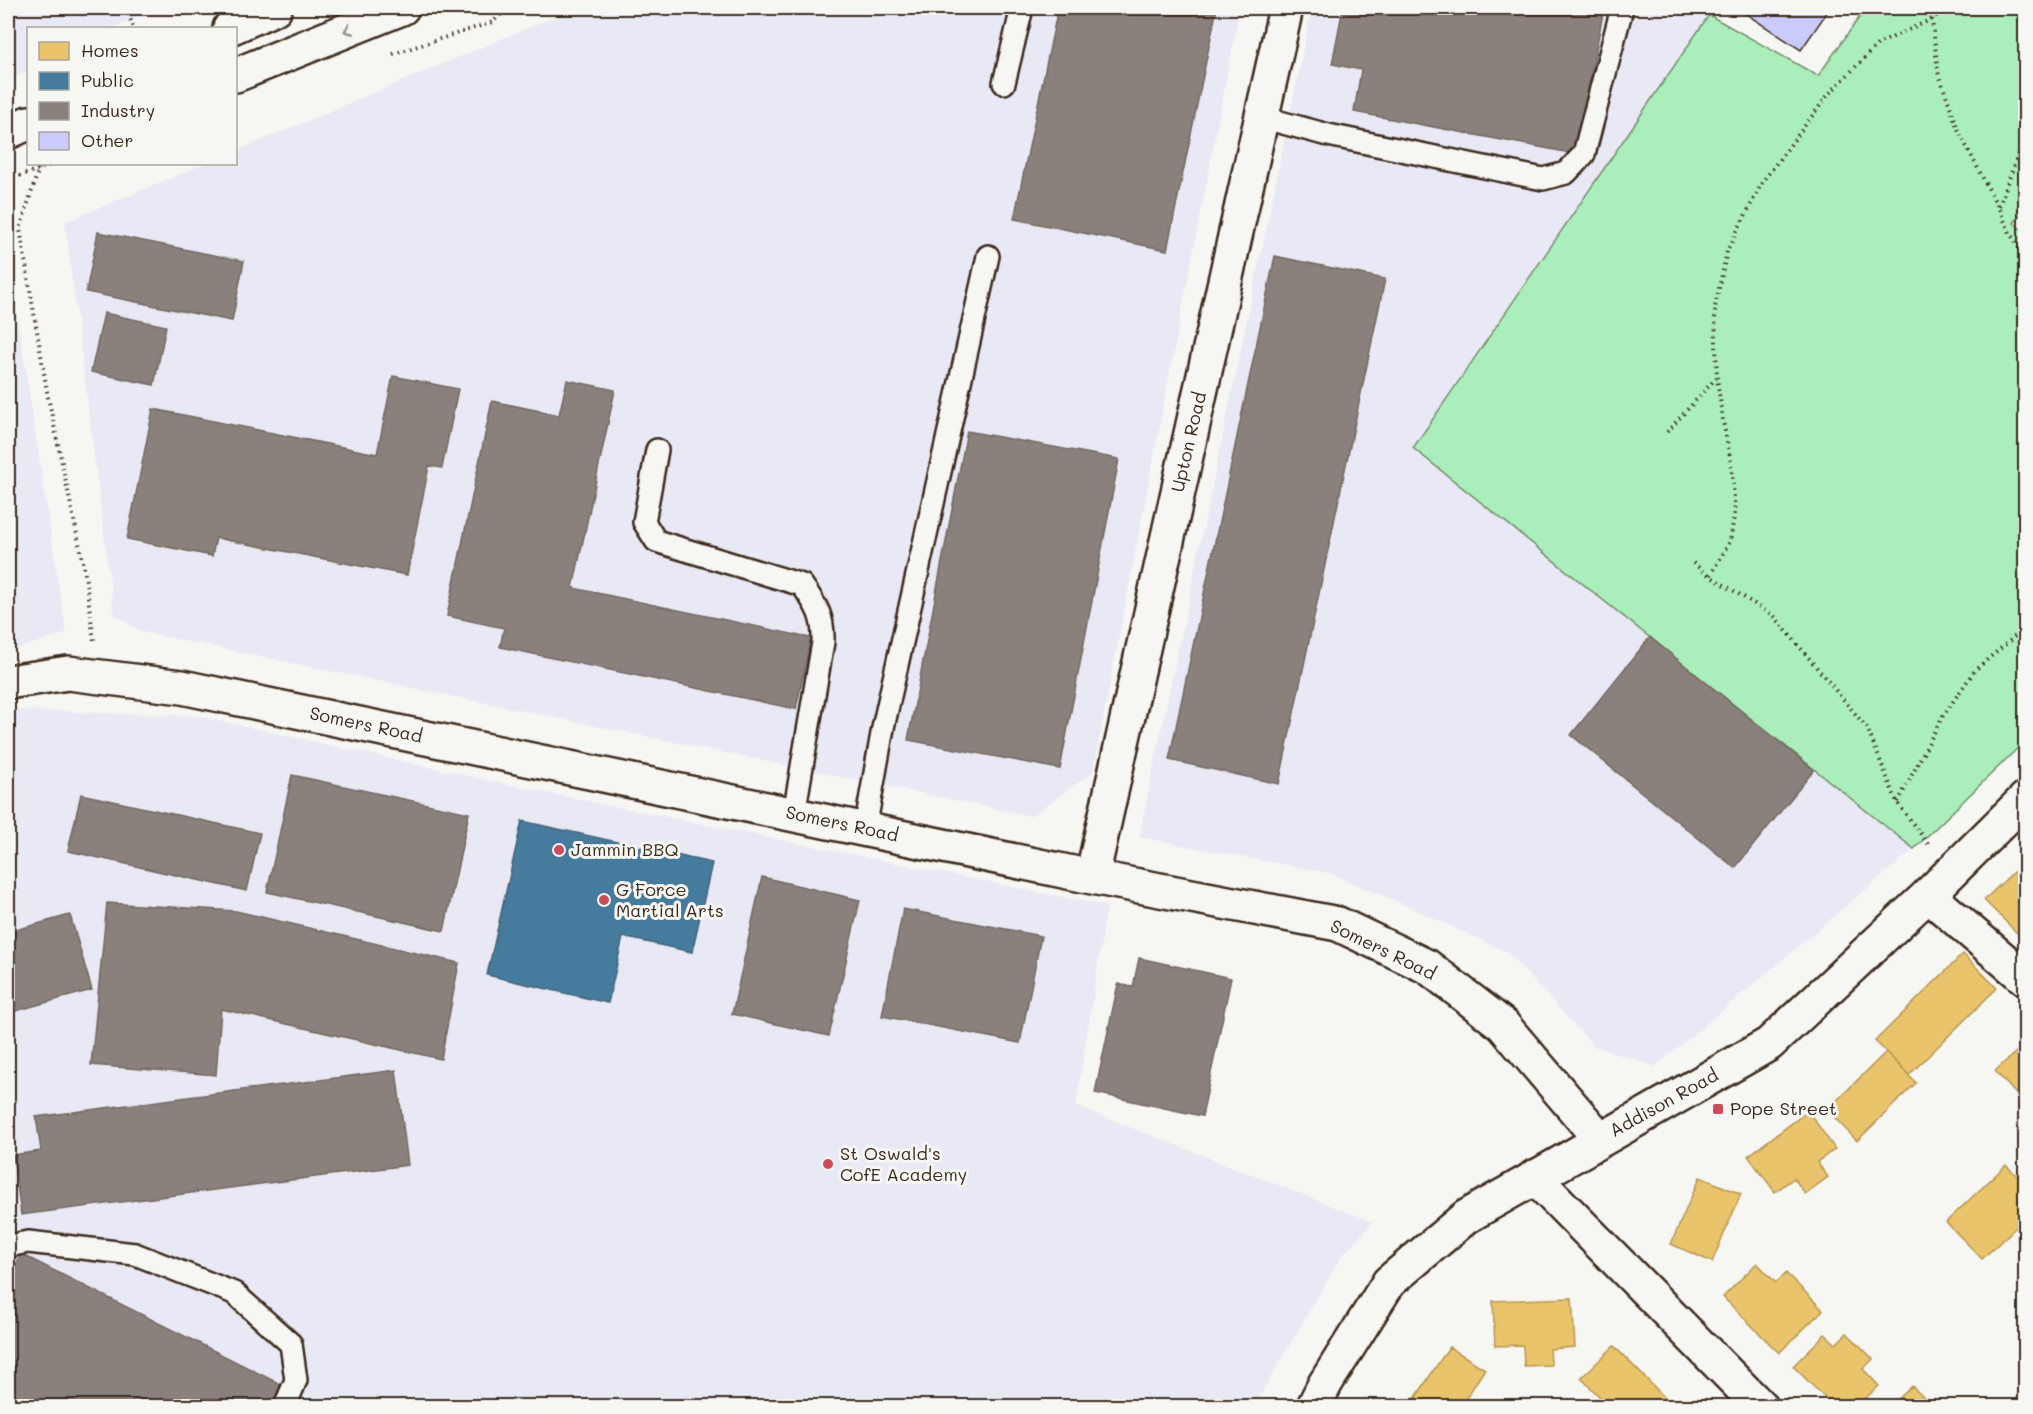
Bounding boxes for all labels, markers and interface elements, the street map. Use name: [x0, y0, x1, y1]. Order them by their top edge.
one-way arrow: [343, 22, 354, 35]
legend: [27, 27, 237, 165]
text: Homes: [81, 38, 139, 62]
text: Public: [81, 68, 134, 92]
text: Industry: [81, 98, 155, 122]
text: Other: [81, 128, 134, 152]
street label: Upton Road: [1165, 389, 1211, 494]
street label: Somers Road: [308, 700, 425, 748]
street label: Somers Road: [784, 799, 901, 847]
place label: Jammin BBQ: [571, 837, 678, 861]
marker: Jammin BBQ: [552, 843, 566, 857]
place label: G Force Martial Arts: [616, 877, 724, 922]
marker: G Force Martial Arts: [597, 893, 611, 907]
street label: Somers Road: [1327, 913, 1440, 985]
street label: Addison Road: [1605, 1062, 1722, 1142]
place label: Pope Street: [1730, 1096, 1837, 1120]
marker: Pope Street: [1711, 1102, 1725, 1116]
place label: St Oswald's CofE Academy: [840, 1141, 967, 1186]
marker: St Oswald's CofE Academy: [821, 1157, 835, 1171]

